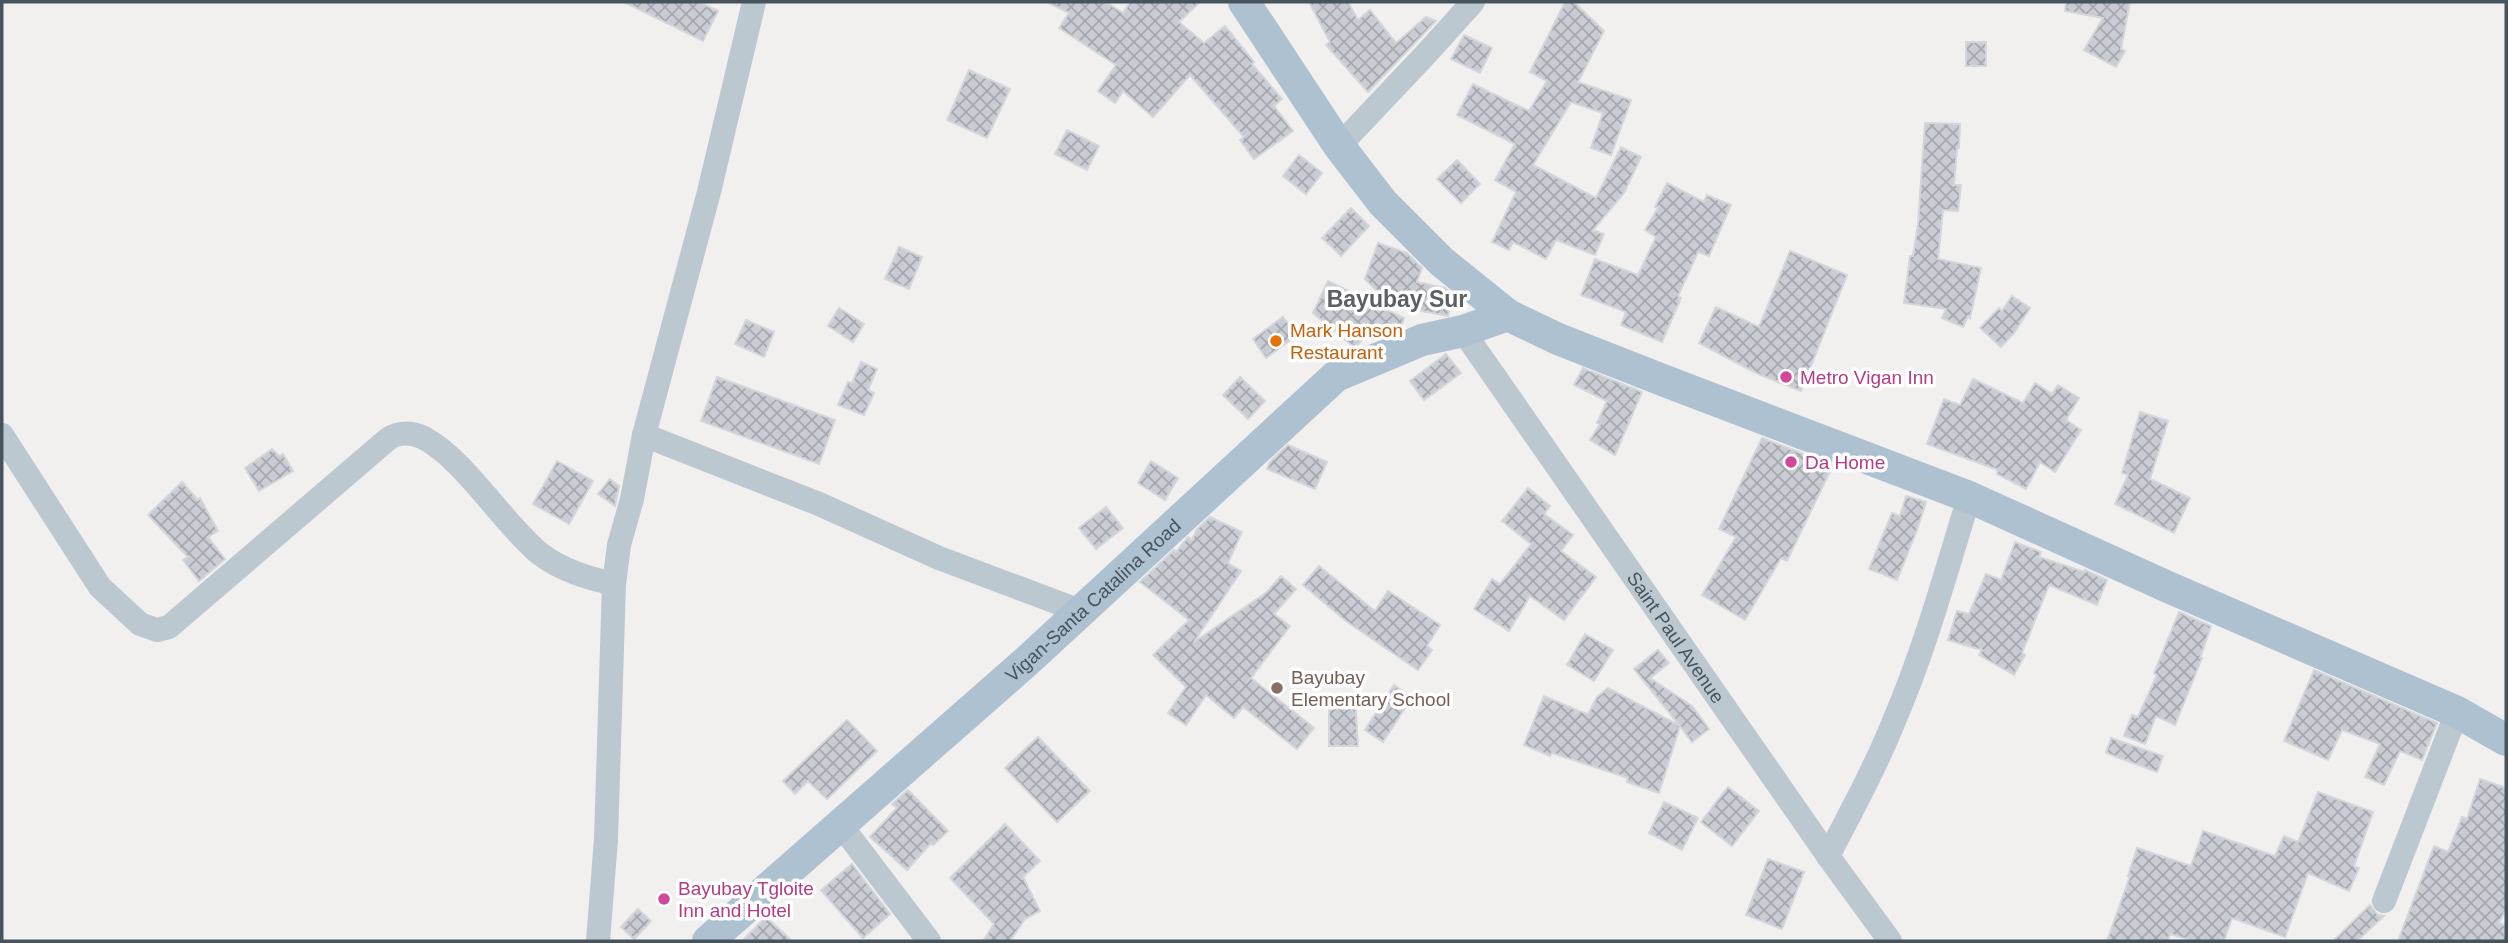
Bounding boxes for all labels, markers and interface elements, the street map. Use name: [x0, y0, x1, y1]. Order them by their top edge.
district label: Bayubay Sur: [1327, 286, 1467, 312]
place label: Mark Hanson Restaurant: [1290, 320, 1403, 363]
marker: Mark Hanson Restaurant: [1268, 333, 1284, 349]
place label: Metro Vigan Inn: [1800, 367, 1934, 388]
marker: Metro Vigan Inn: [1778, 369, 1794, 385]
place label: Da Home: [1805, 452, 1885, 473]
marker: Da Home: [1783, 454, 1799, 470]
street label: Vigan-Santa Catalina Road: [1001, 515, 1185, 686]
street label: Saint Paul Avenue: [1623, 568, 1728, 707]
place label: Bayubay Elementary School: [1291, 667, 1450, 710]
marker: Bayubay Elementary School: [1269, 680, 1285, 696]
place label: Bayubay Tgloite Inn and Hotel: [678, 878, 814, 921]
marker: Bayubay Tgloite Inn and Hotel: [656, 891, 672, 907]

